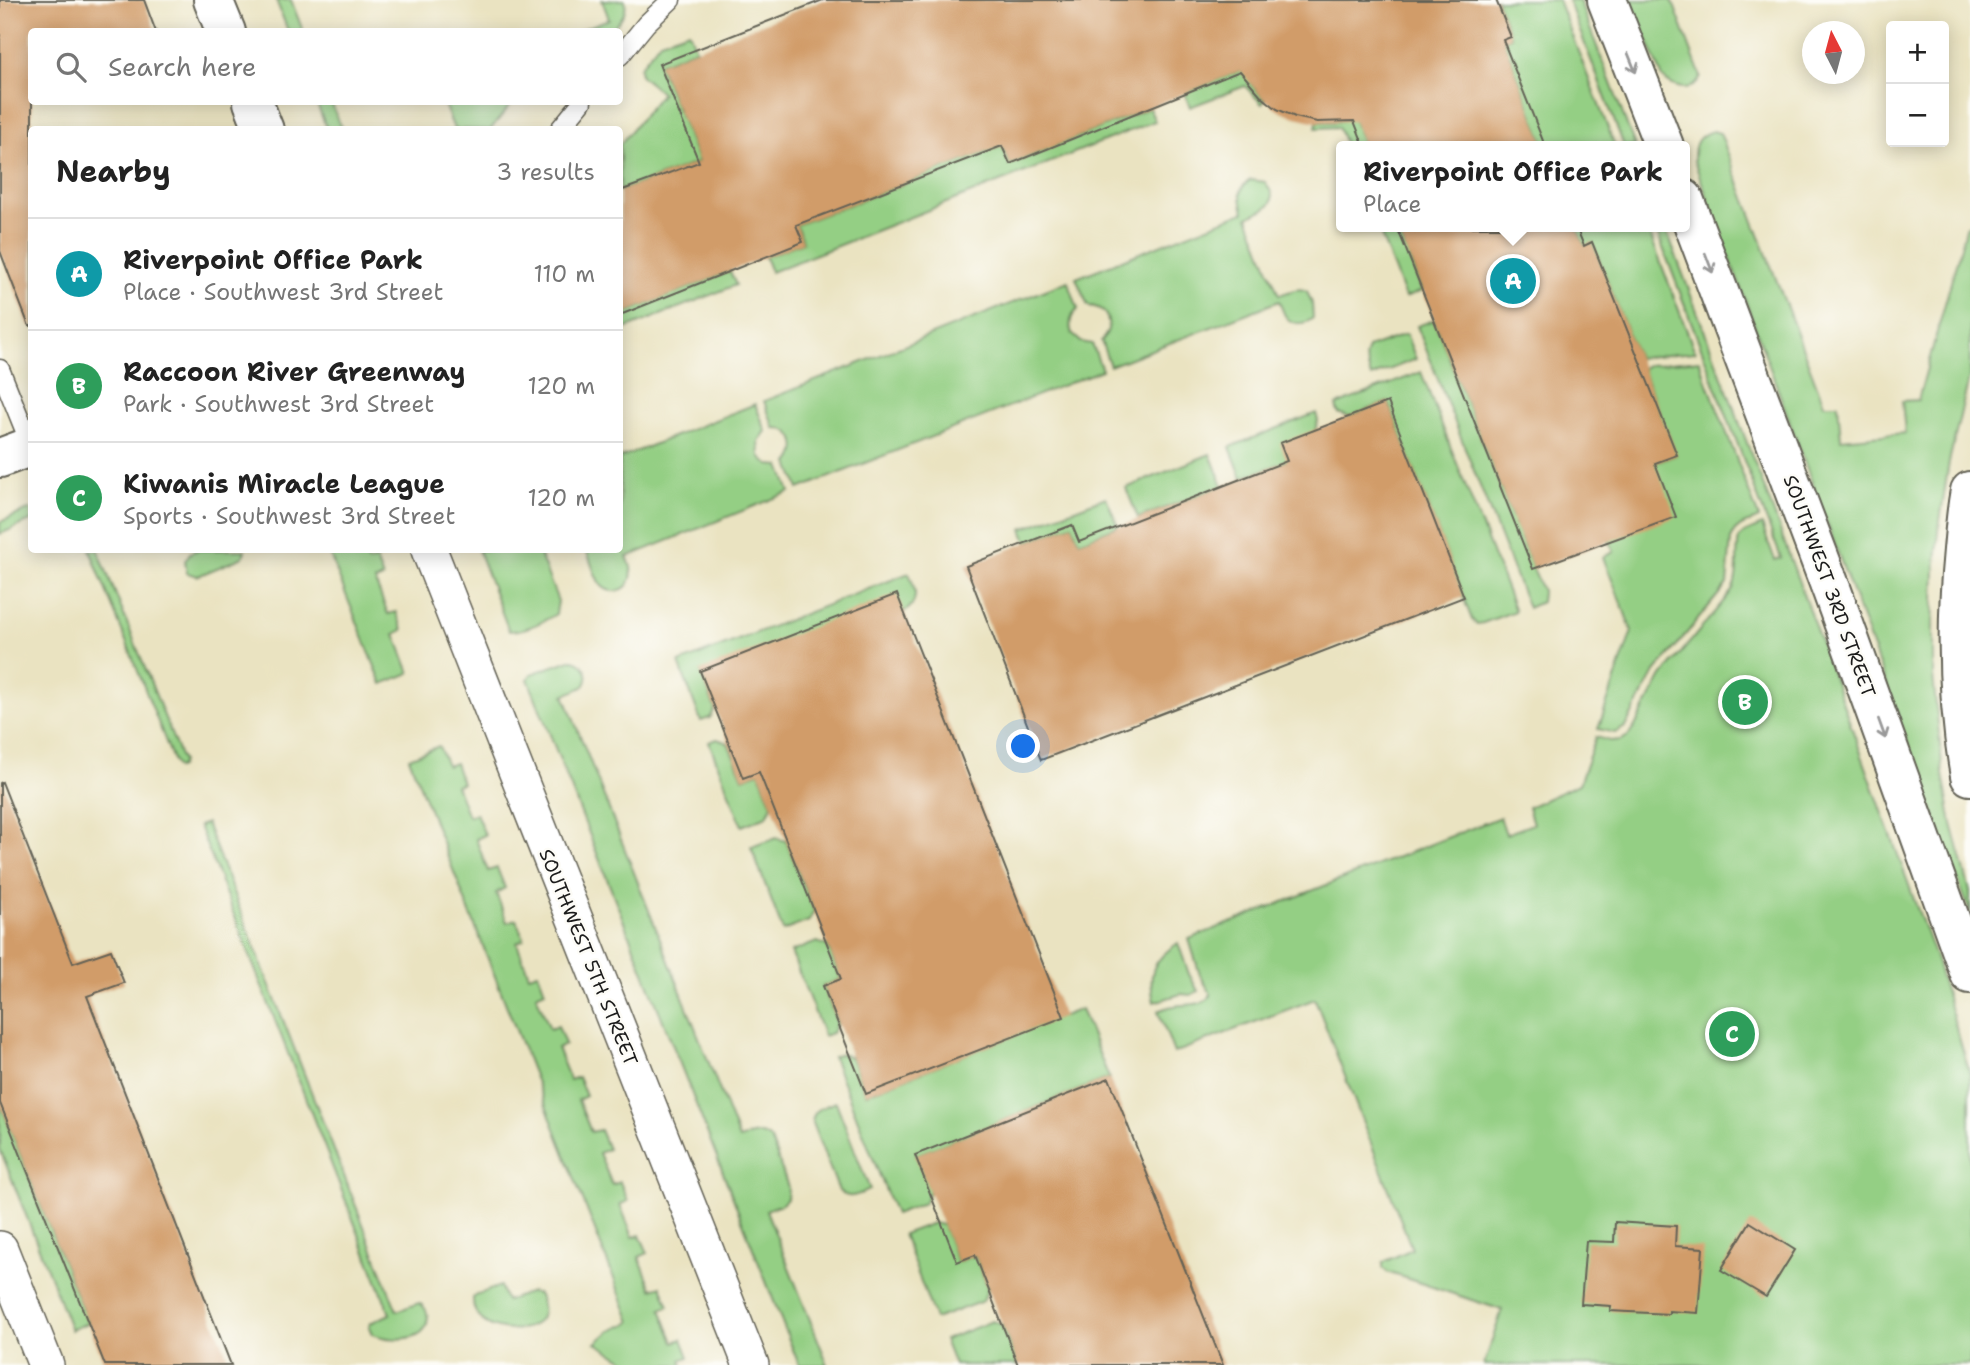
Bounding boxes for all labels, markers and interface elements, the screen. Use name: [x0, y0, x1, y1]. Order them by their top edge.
north arrow: [1802, 21, 1865, 84]
map controls: [1886, 21, 1949, 147]
button: +: [1886, 21, 1949, 84]
search box: [28, 28, 623, 105]
icon: search: [52, 48, 90, 86]
text: Search here: [108, 49, 257, 84]
one-way arrow: [1626, 52, 1639, 74]
button: −: [1886, 84, 1949, 147]
popup: [1336, 141, 1690, 232]
text: Nearby: [56, 151, 171, 192]
text: Riverpoint Office Park: [1363, 154, 1663, 189]
text: 3 results: [496, 157, 595, 187]
text: Place: [1363, 189, 1422, 219]
text: Riverpoint Office Park: [123, 242, 423, 277]
one-way arrow: [1703, 252, 1716, 274]
pin: A: [1490, 255, 1536, 307]
text: A: [70, 259, 88, 289]
text: 110 m: [533, 259, 595, 289]
text: Place · Southwest 3rd Street: [123, 277, 444, 307]
text: Raccoon River Greenway: [123, 354, 465, 389]
text: B: [72, 371, 86, 401]
text: 120 m: [527, 371, 595, 401]
text: Park · Southwest 3rd Street: [123, 389, 434, 419]
text: Kiwanis Miracle League: [123, 466, 445, 501]
street label: SOUTHWEST 3RD STREET: [1778, 471, 1882, 701]
text: C: [72, 483, 86, 513]
text: 120 m: [527, 483, 595, 513]
text: Sports · Southwest 3rd Street: [123, 501, 455, 531]
pin: B: [1722, 676, 1768, 728]
one-way arrow: [1877, 717, 1889, 739]
your location: [1006, 729, 1040, 763]
street label: SOUTHWEST 5TH STREET: [534, 845, 644, 1070]
pin: C: [1709, 1008, 1755, 1060]

